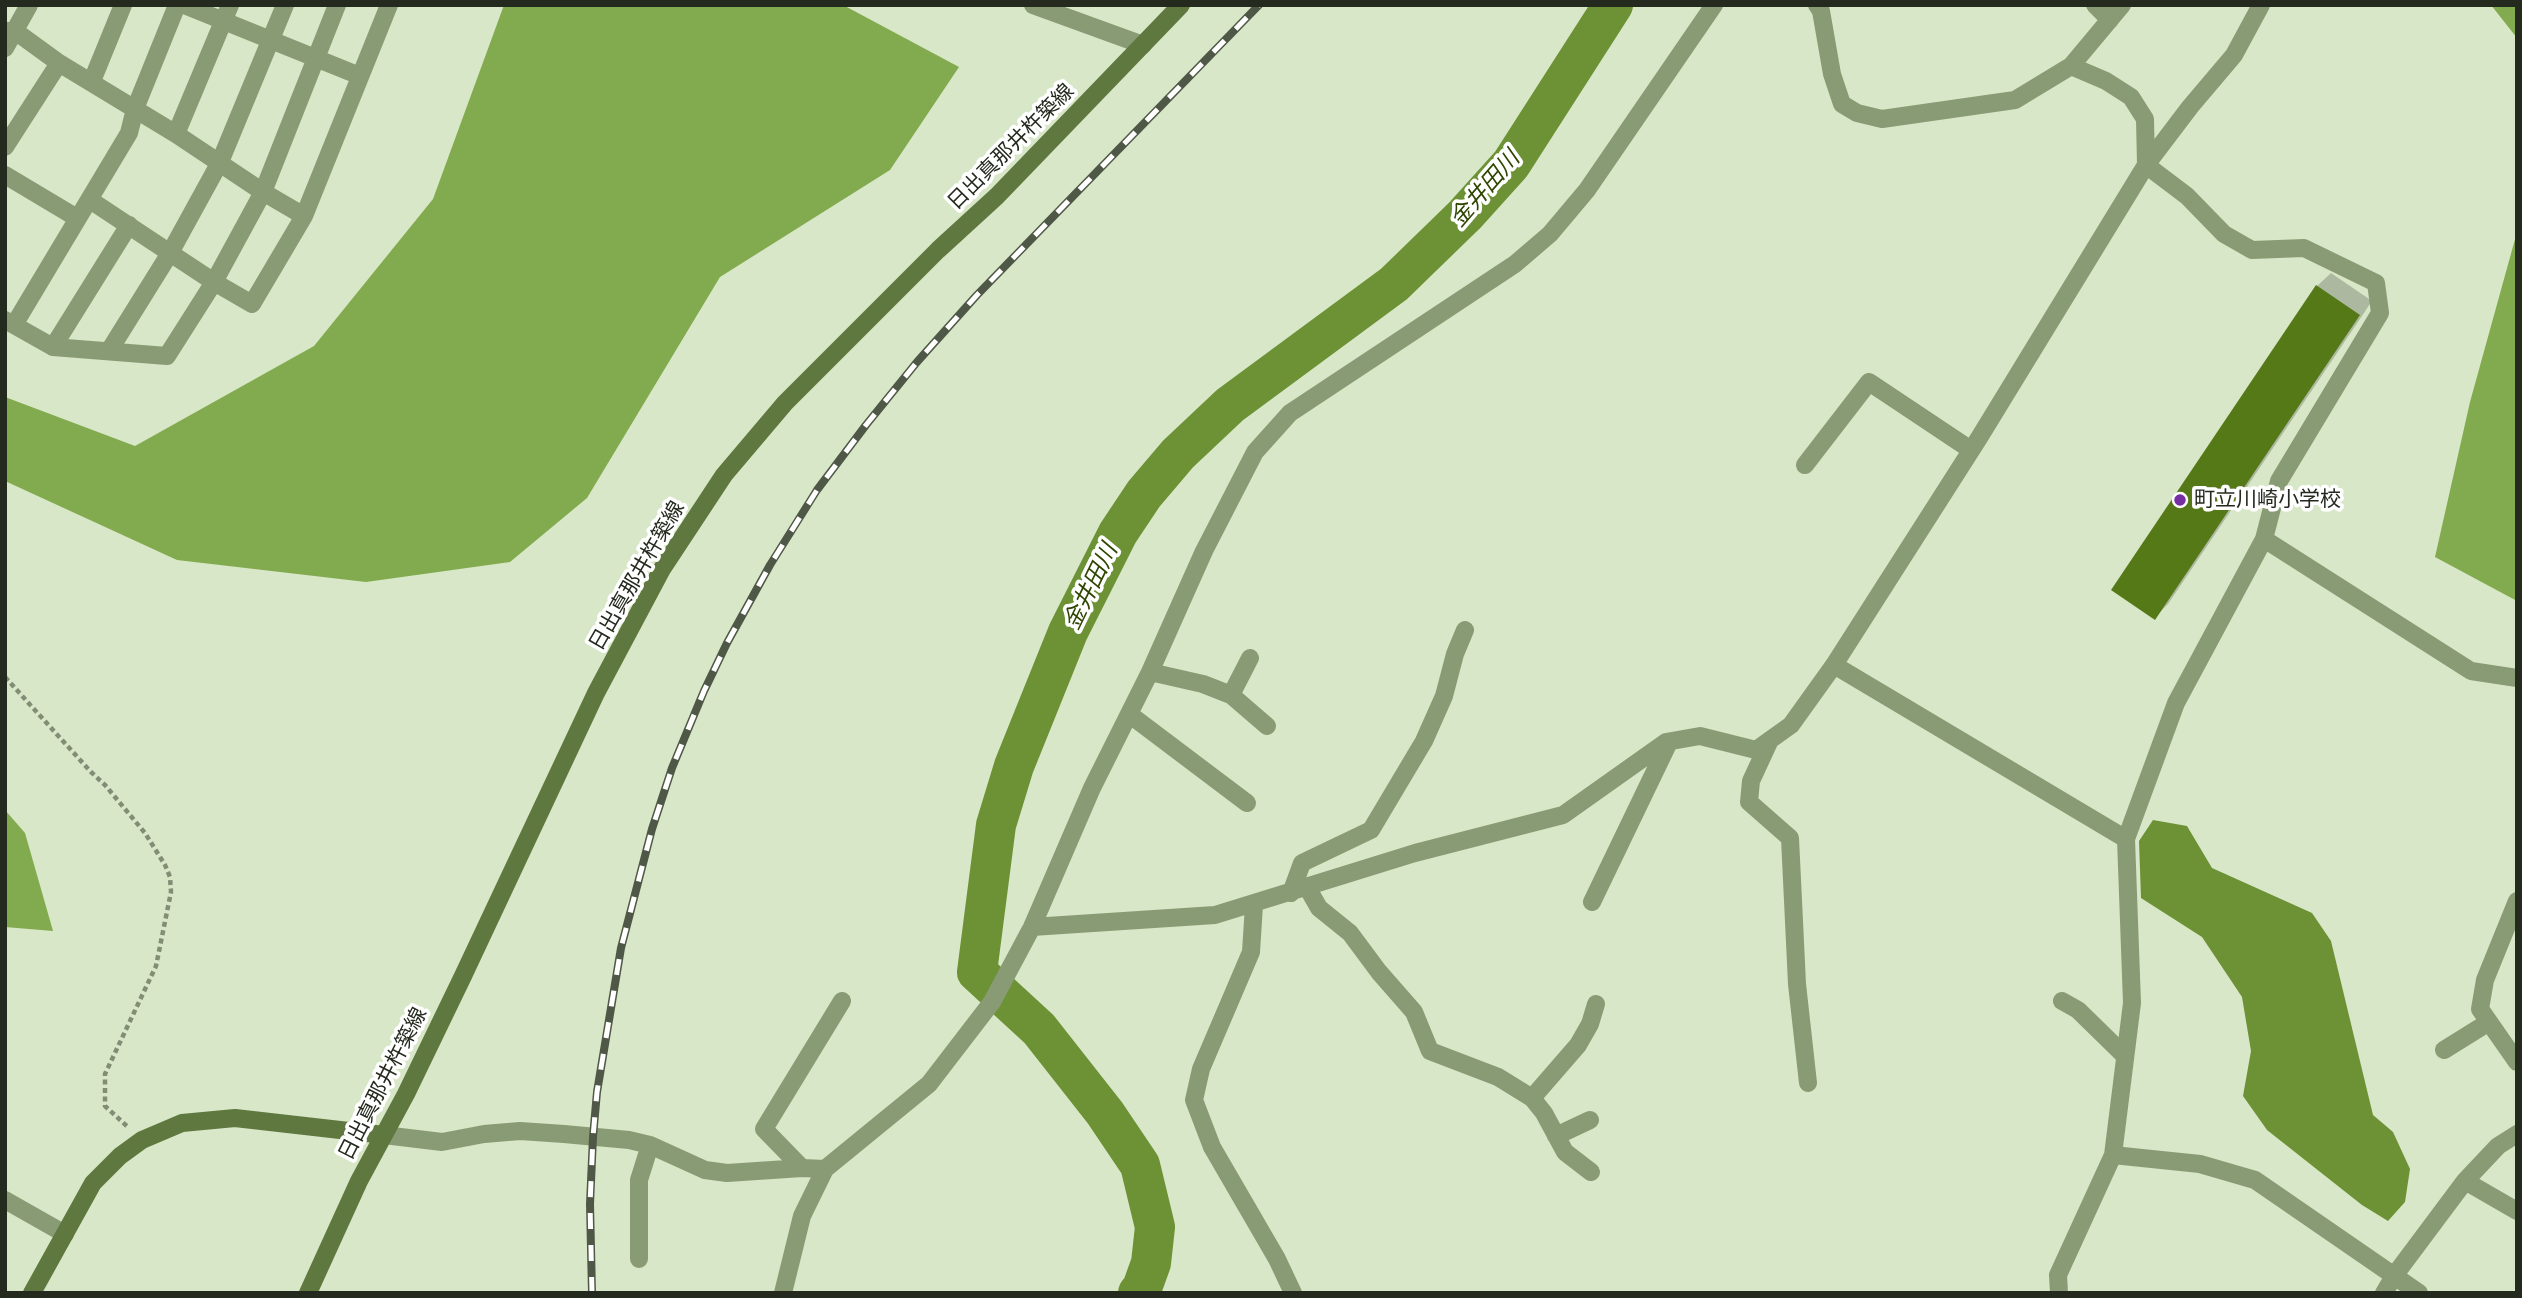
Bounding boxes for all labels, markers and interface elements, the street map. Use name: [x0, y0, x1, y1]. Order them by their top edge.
street label: 日出真那井杵築線: [943, 79, 1079, 215]
water label: 金井田川: [1444, 145, 1526, 233]
place label: 町立川崎小学校: [2194, 487, 2341, 513]
marker: 町立川崎小学校: [2172, 492, 2188, 508]
street label: 日出真那井杵築線: [584, 497, 690, 655]
water label: 金井田川: [1058, 540, 1124, 634]
street label: 日出真那井杵築線: [334, 1003, 432, 1165]

